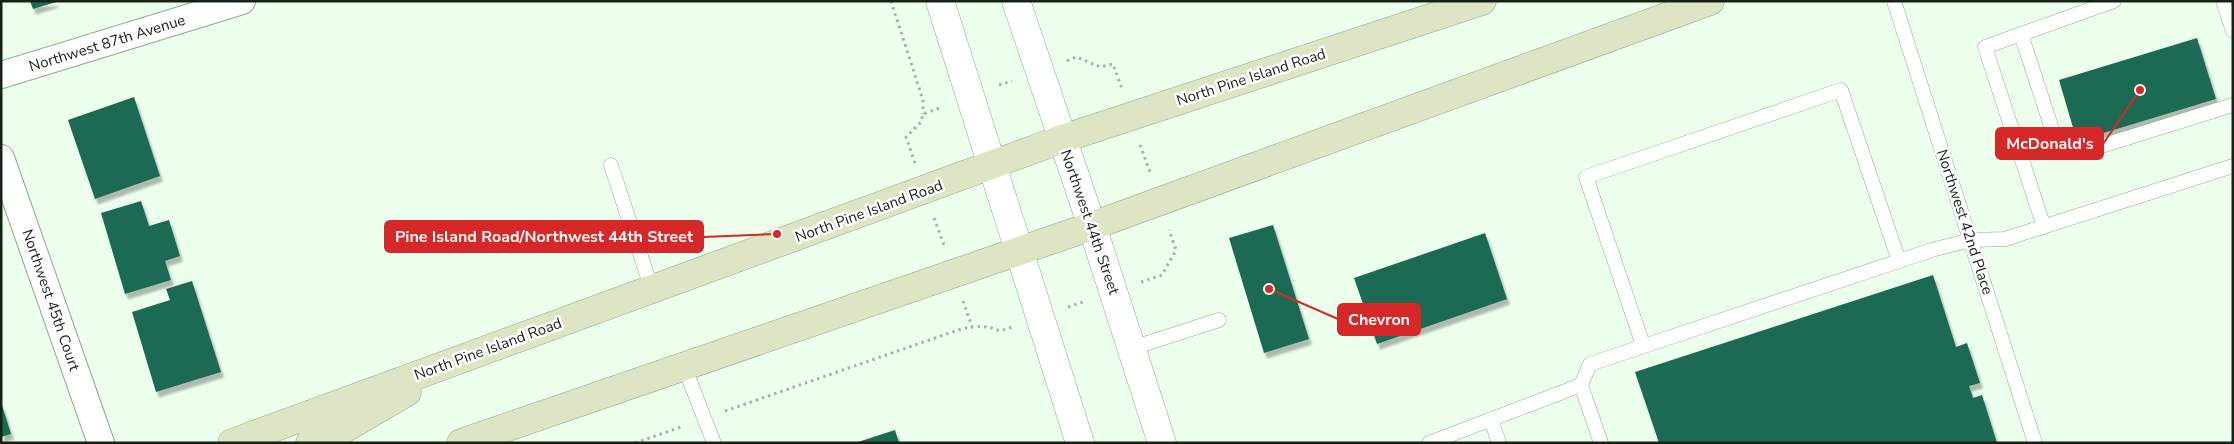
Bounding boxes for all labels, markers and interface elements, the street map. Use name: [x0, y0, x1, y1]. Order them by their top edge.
street label: Northwest 87th Avenue: [26, 10, 188, 76]
street label: North Pine Island Road: [1174, 43, 1328, 111]
callout: McDonald's: [1996, 128, 2103, 159]
text: McDonald's: [2006, 133, 2094, 155]
street label: Northwest 44th Street: [1056, 147, 1124, 298]
street label: Northwest 42nd Place: [1932, 147, 1998, 297]
street label: North Pine Island Road: [792, 175, 946, 247]
callout: Pine Island Road/Northwest 44th Street: [385, 221, 703, 252]
street label: Northwest 45th Court: [17, 226, 85, 374]
text: Pine Island Road/Northwest 44th Street: [395, 226, 694, 248]
callout: Chevron: [1338, 304, 1420, 335]
text: Chevron: [1348, 309, 1410, 331]
street label: North Pine Island Road: [411, 313, 565, 385]

